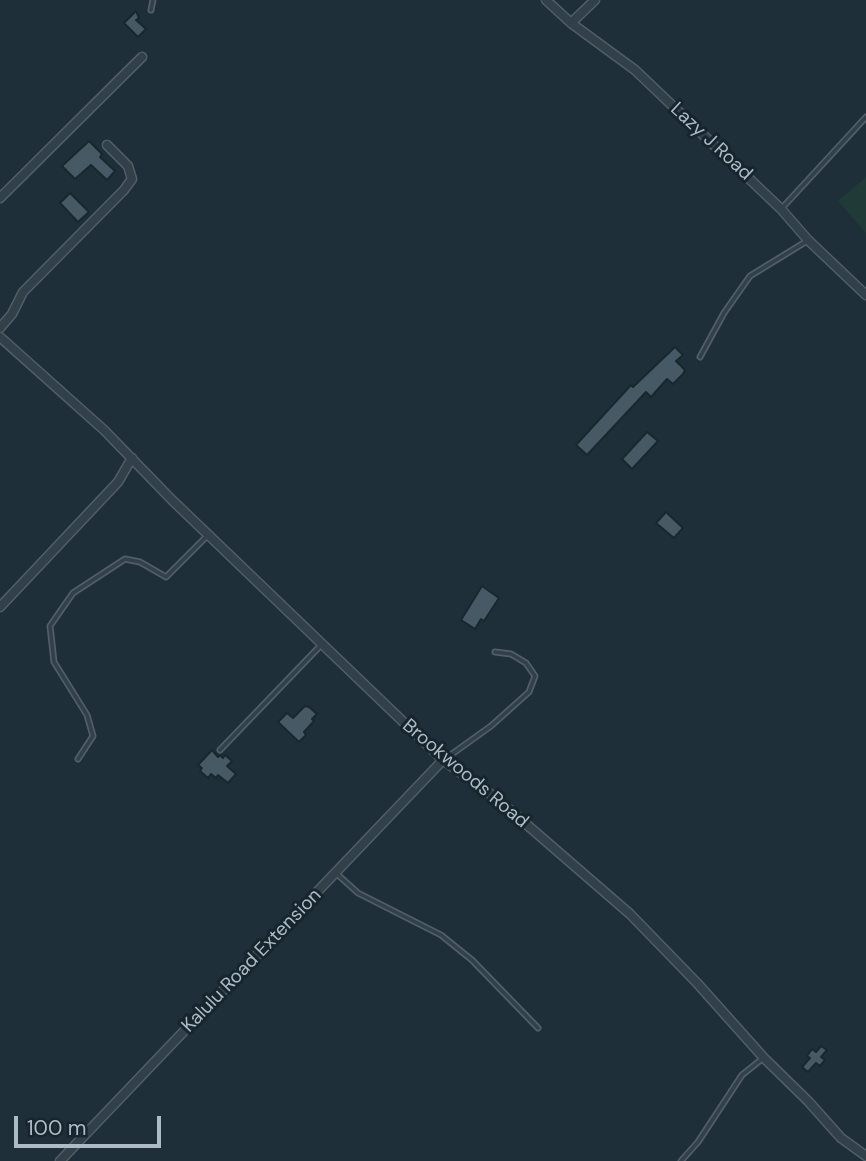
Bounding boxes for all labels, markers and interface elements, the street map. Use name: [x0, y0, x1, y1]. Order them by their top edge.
street label: Lazy J Road: [665, 98, 757, 186]
street label: Brookwoods Road: [397, 715, 533, 833]
street label: Kalulu Road Extension: [177, 884, 327, 1038]
scale bar: [18, 1102, 164, 1146]
text: 100 m: [27, 1114, 87, 1142]

